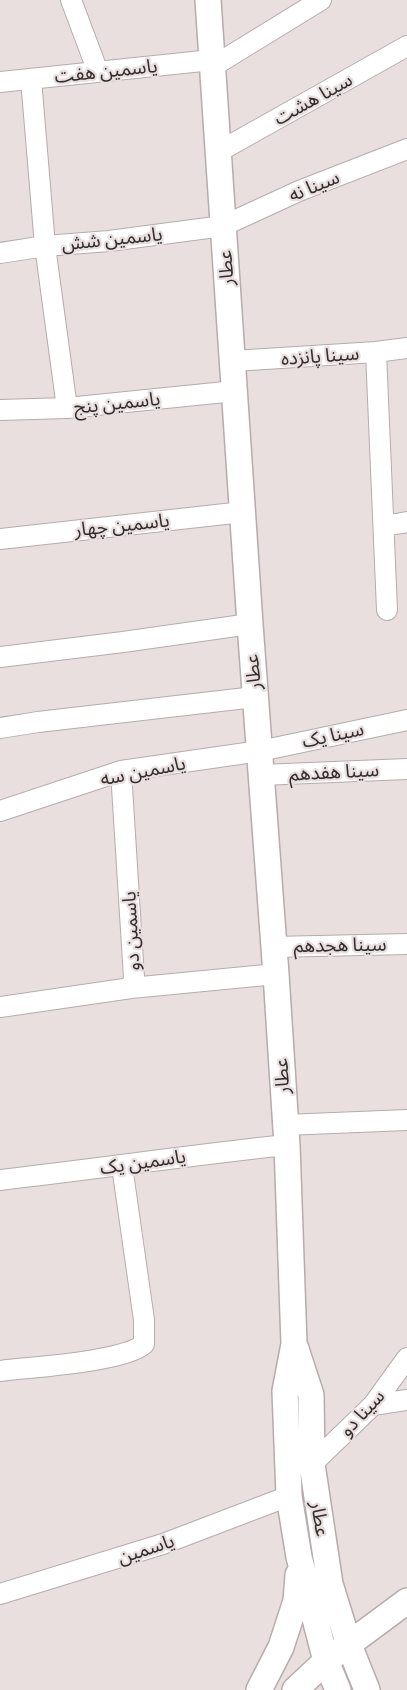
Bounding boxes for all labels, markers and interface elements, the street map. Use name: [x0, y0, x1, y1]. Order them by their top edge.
street label: یاسمین هفت: [53, 54, 159, 88]
street label: سینا هشت: [270, 68, 356, 130]
street label: سینا نه: [285, 166, 343, 206]
street label: یاسمین شش: [60, 222, 164, 256]
street label: عطار: [213, 249, 239, 287]
street label: سینا پانزده: [280, 342, 360, 370]
street label: یاسمین پنج: [73, 387, 161, 419]
street label: یاسمین چهار: [73, 509, 171, 541]
street label: عطار: [240, 653, 266, 691]
street label: سینا یک: [300, 717, 366, 753]
street label: یاسمین سه: [98, 752, 188, 790]
street label: سینا هفدهم: [288, 758, 380, 786]
street label: یاسمین دو: [118, 891, 144, 971]
street label: سینا هجدهم: [293, 933, 387, 957]
street label: عطار: [270, 1058, 294, 1094]
street label: یاسمین یک: [99, 1145, 187, 1179]
street label: سینا دو: [335, 1385, 389, 1441]
street label: عطار: [306, 1500, 334, 1538]
street label: یاسمین: [115, 1529, 177, 1569]

